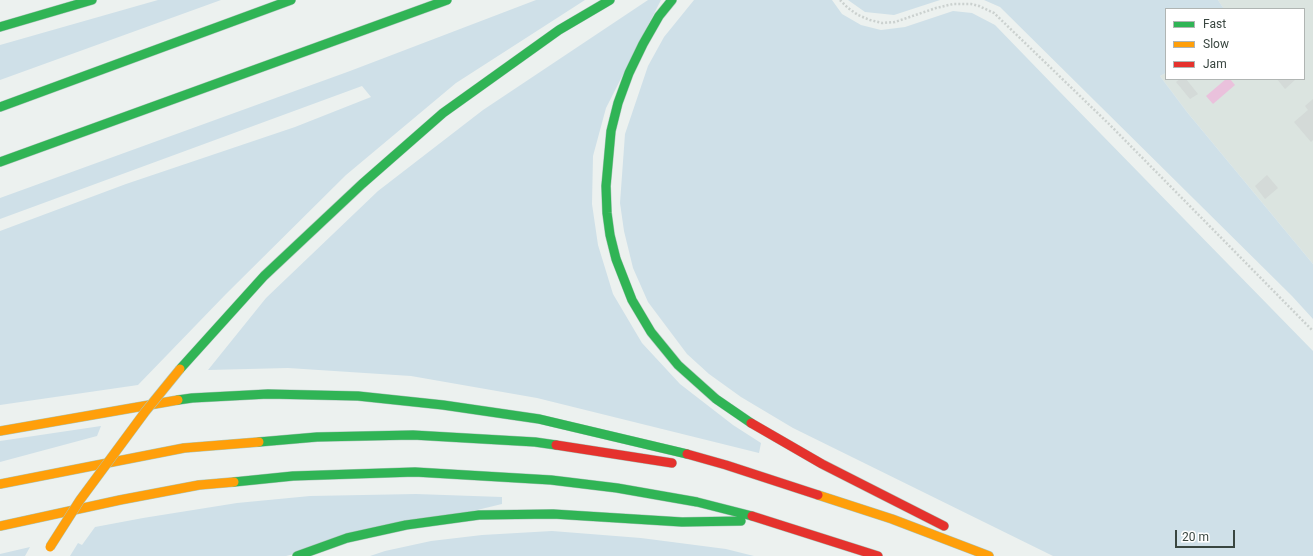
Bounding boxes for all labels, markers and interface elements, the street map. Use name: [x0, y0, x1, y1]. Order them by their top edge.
legend: [1165, 8, 1305, 80]
text: Fast: [1203, 17, 1226, 31]
text: Slow: [1203, 37, 1229, 51]
text: Jam: [1203, 57, 1227, 71]
scale bar: [1177, 522, 1237, 548]
text: 20 m: [1182, 530, 1209, 544]

